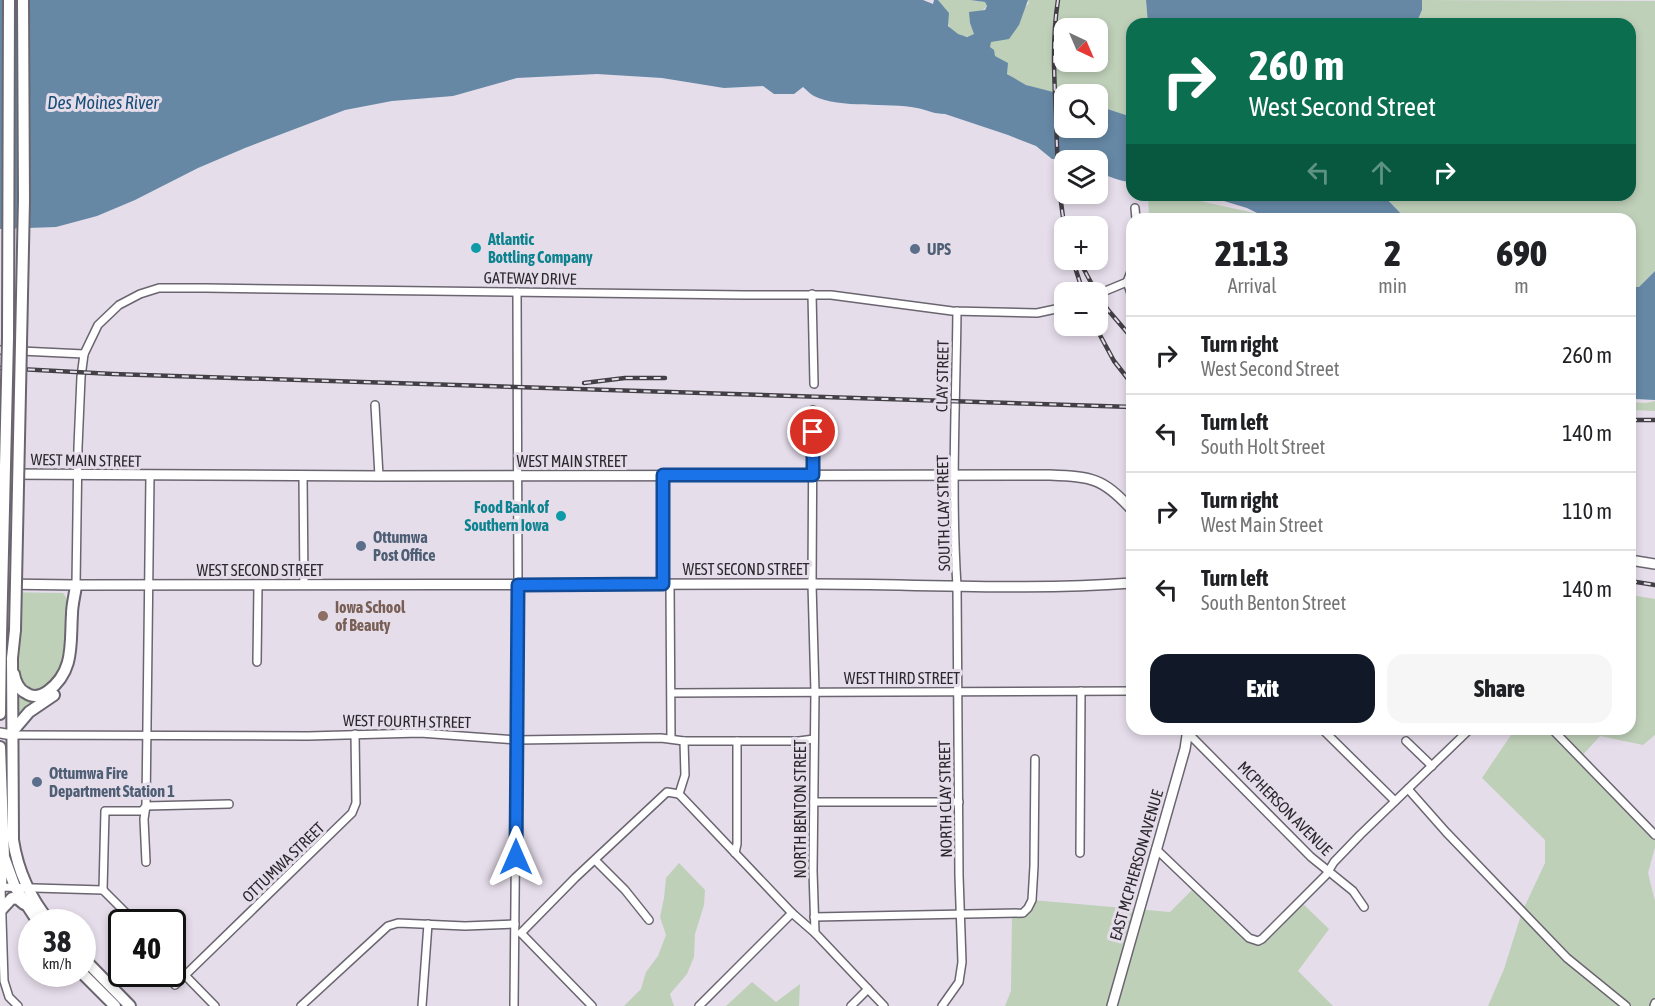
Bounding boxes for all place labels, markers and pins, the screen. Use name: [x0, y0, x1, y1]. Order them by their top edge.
place label: Atlantic Bottling Company: [487, 230, 593, 266]
place label: UPS: [927, 240, 951, 258]
marker: Atlantic Bottling Company: [469, 241, 483, 255]
marker: UPS: [908, 242, 922, 256]
pin: [787, 406, 838, 457]
place label: Food Bank of Southern Iowa: [464, 498, 550, 534]
marker: Food Bank of Southern Iowa: [554, 509, 568, 523]
place label: Ottumwa Post Office: [373, 528, 436, 564]
marker: Ottumwa Post Office: [354, 539, 368, 553]
place label: Iowa School of Beauty: [335, 598, 406, 634]
marker: Iowa School of Beauty: [316, 609, 330, 623]
place label: Ottumwa Fire Department Station 1: [49, 764, 175, 800]
marker: Ottumwa Fire Department Station 1: [30, 775, 44, 789]

